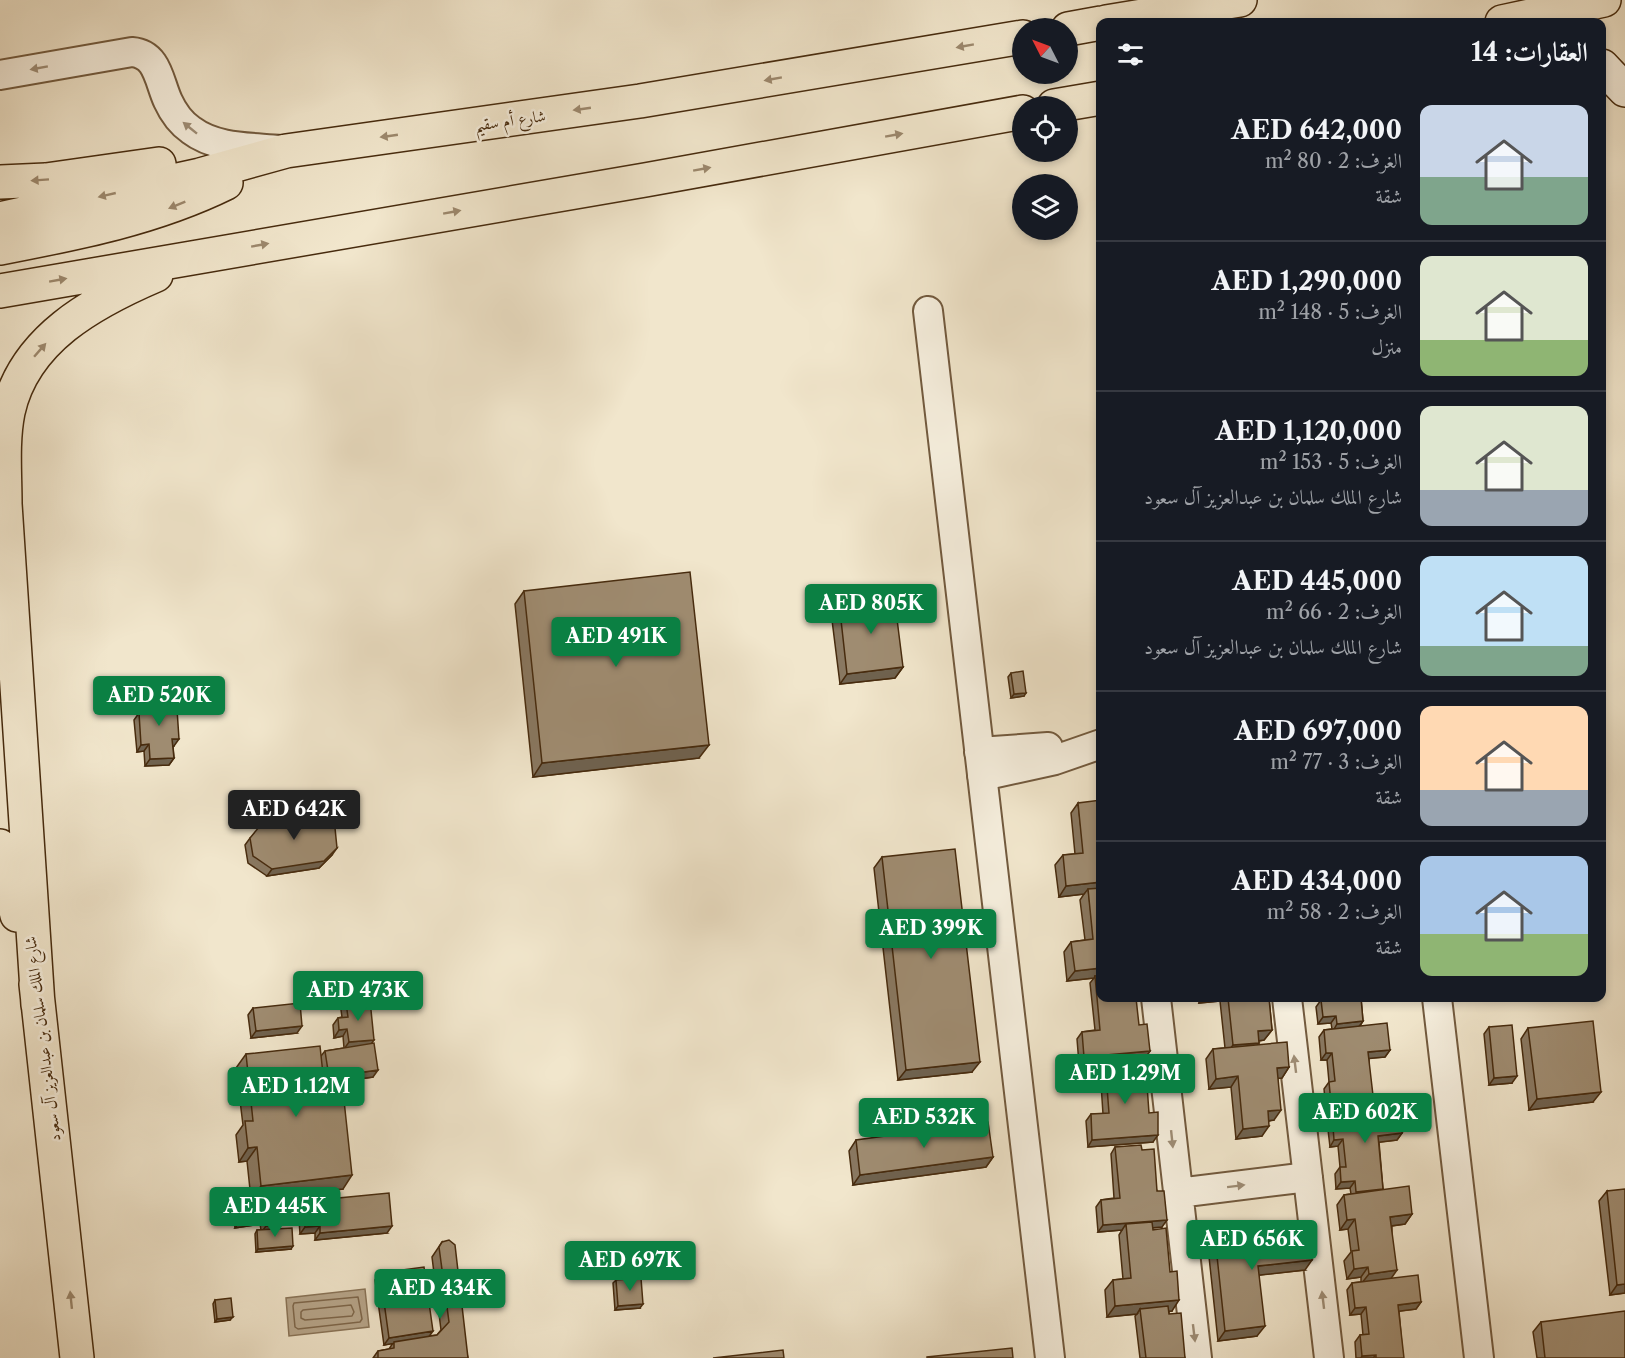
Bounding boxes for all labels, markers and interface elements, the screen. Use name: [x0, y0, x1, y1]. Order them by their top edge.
north arrow: [1012, 18, 1078, 84]
map controls: [1012, 18, 1078, 240]
text: العقارات: 14: [1471, 36, 1588, 68]
icon: filters: [1114, 38, 1147, 71]
one-way arrow: [956, 42, 975, 51]
one-way arrow: [30, 64, 49, 73]
one-way arrow: [763, 75, 782, 84]
button: locate: [1012, 96, 1078, 162]
street label: شارع أم سقيم: [473, 104, 548, 142]
one-way arrow: [572, 105, 591, 114]
text: AED 642,000: [1231, 114, 1402, 146]
one-way arrow: [182, 121, 198, 134]
icon: home: [1468, 129, 1540, 201]
one-way arrow: [885, 130, 904, 139]
one-way arrow: [379, 132, 398, 141]
text: الغرف: 2 · 80 m²: [1265, 149, 1402, 173]
one-way arrow: [693, 164, 712, 173]
button: layers: [1012, 174, 1078, 240]
one-way arrow: [30, 175, 49, 184]
text: شقة: [1376, 184, 1402, 208]
one-way arrow: [97, 191, 116, 201]
one-way arrow: [168, 201, 186, 210]
one-way arrow: [442, 208, 461, 217]
one-way arrow: [250, 240, 269, 249]
text: AED 1,290,000: [1212, 265, 1402, 297]
one-way arrow: [48, 276, 67, 285]
icon: home: [1468, 280, 1540, 352]
text: الغرف: 5 · 148 m²: [1258, 300, 1402, 324]
text: منزل: [1371, 335, 1402, 359]
one-way arrow: [33, 342, 47, 357]
text: AED 1,120,000: [1215, 415, 1402, 447]
icon: home: [1468, 430, 1540, 502]
text: الغرف: 5 · 153 m²: [1260, 450, 1402, 474]
text: شارع الملك سلمان بن عبدالعزيز آل سعود: [1144, 485, 1402, 509]
text: AED 445,000: [1232, 565, 1402, 597]
icon: home: [1468, 580, 1540, 652]
pin: AED 805K: [809, 584, 933, 635]
text: AED 805K: [819, 591, 923, 615]
text: الغرف: 2 · 66 m²: [1266, 600, 1402, 624]
pin: AED 491K: [554, 617, 678, 668]
text: AED 491K: [565, 624, 667, 648]
text: شارع الملك سلمان بن عبدالعزيز آل سعود: [1144, 635, 1402, 659]
pin: AED 520K: [97, 676, 221, 727]
text: AED 520K: [107, 683, 211, 707]
text: AED 697,000: [1234, 715, 1402, 747]
icon: home: [1468, 730, 1540, 802]
text: الغرف: 3 · 77 m²: [1270, 750, 1402, 774]
text: شقة: [1376, 785, 1402, 809]
pin: AED 642K: [232, 790, 356, 841]
text: AED 642K: [242, 797, 346, 821]
text: AED 434,000: [1232, 865, 1402, 897]
icon: home: [1468, 880, 1540, 952]
text: الغرف: 2 · 58 m²: [1267, 900, 1402, 924]
pin: AED 399K: [869, 909, 993, 960]
text: AED 399K: [879, 916, 983, 940]
street label: شارع الملك سلمان بن عبدالعزيز آل سعود: [19, 935, 68, 1143]
text: شقة: [1376, 935, 1402, 959]
pin: AED 473K: [296, 971, 420, 1022]
text: AED 473K: [307, 978, 409, 1002]
pin: AED 1.29M: [1056, 1054, 1194, 1105]
one-way arrow: [1290, 1055, 1300, 1074]
text: AED 1.29M: [1069, 1061, 1181, 1085]
pin: AED 1.12M: [227, 1067, 365, 1118]
text: AED 1.12M: [242, 1074, 350, 1098]
pin: AED 602K: [1303, 1093, 1427, 1144]
pin: AED 532K: [862, 1098, 986, 1149]
text: AED 602K: [1313, 1100, 1417, 1124]
text: AED 532K: [873, 1105, 975, 1129]
one-way arrow: [1167, 1130, 1177, 1149]
one-way arrow: [1226, 1181, 1245, 1190]
pin: AED 445K: [213, 1187, 337, 1238]
text: AED 445K: [223, 1194, 327, 1218]
pin: AED 656K: [1190, 1220, 1314, 1271]
text: AED 656K: [1200, 1227, 1304, 1251]
pin: AED 697K: [568, 1241, 692, 1292]
text: AED 697K: [579, 1248, 681, 1272]
pin: AED 434K: [378, 1269, 502, 1320]
text: AED 434K: [388, 1276, 492, 1300]
one-way arrow: [66, 1290, 75, 1309]
one-way arrow: [1318, 1290, 1327, 1309]
one-way arrow: [1189, 1323, 1199, 1342]

